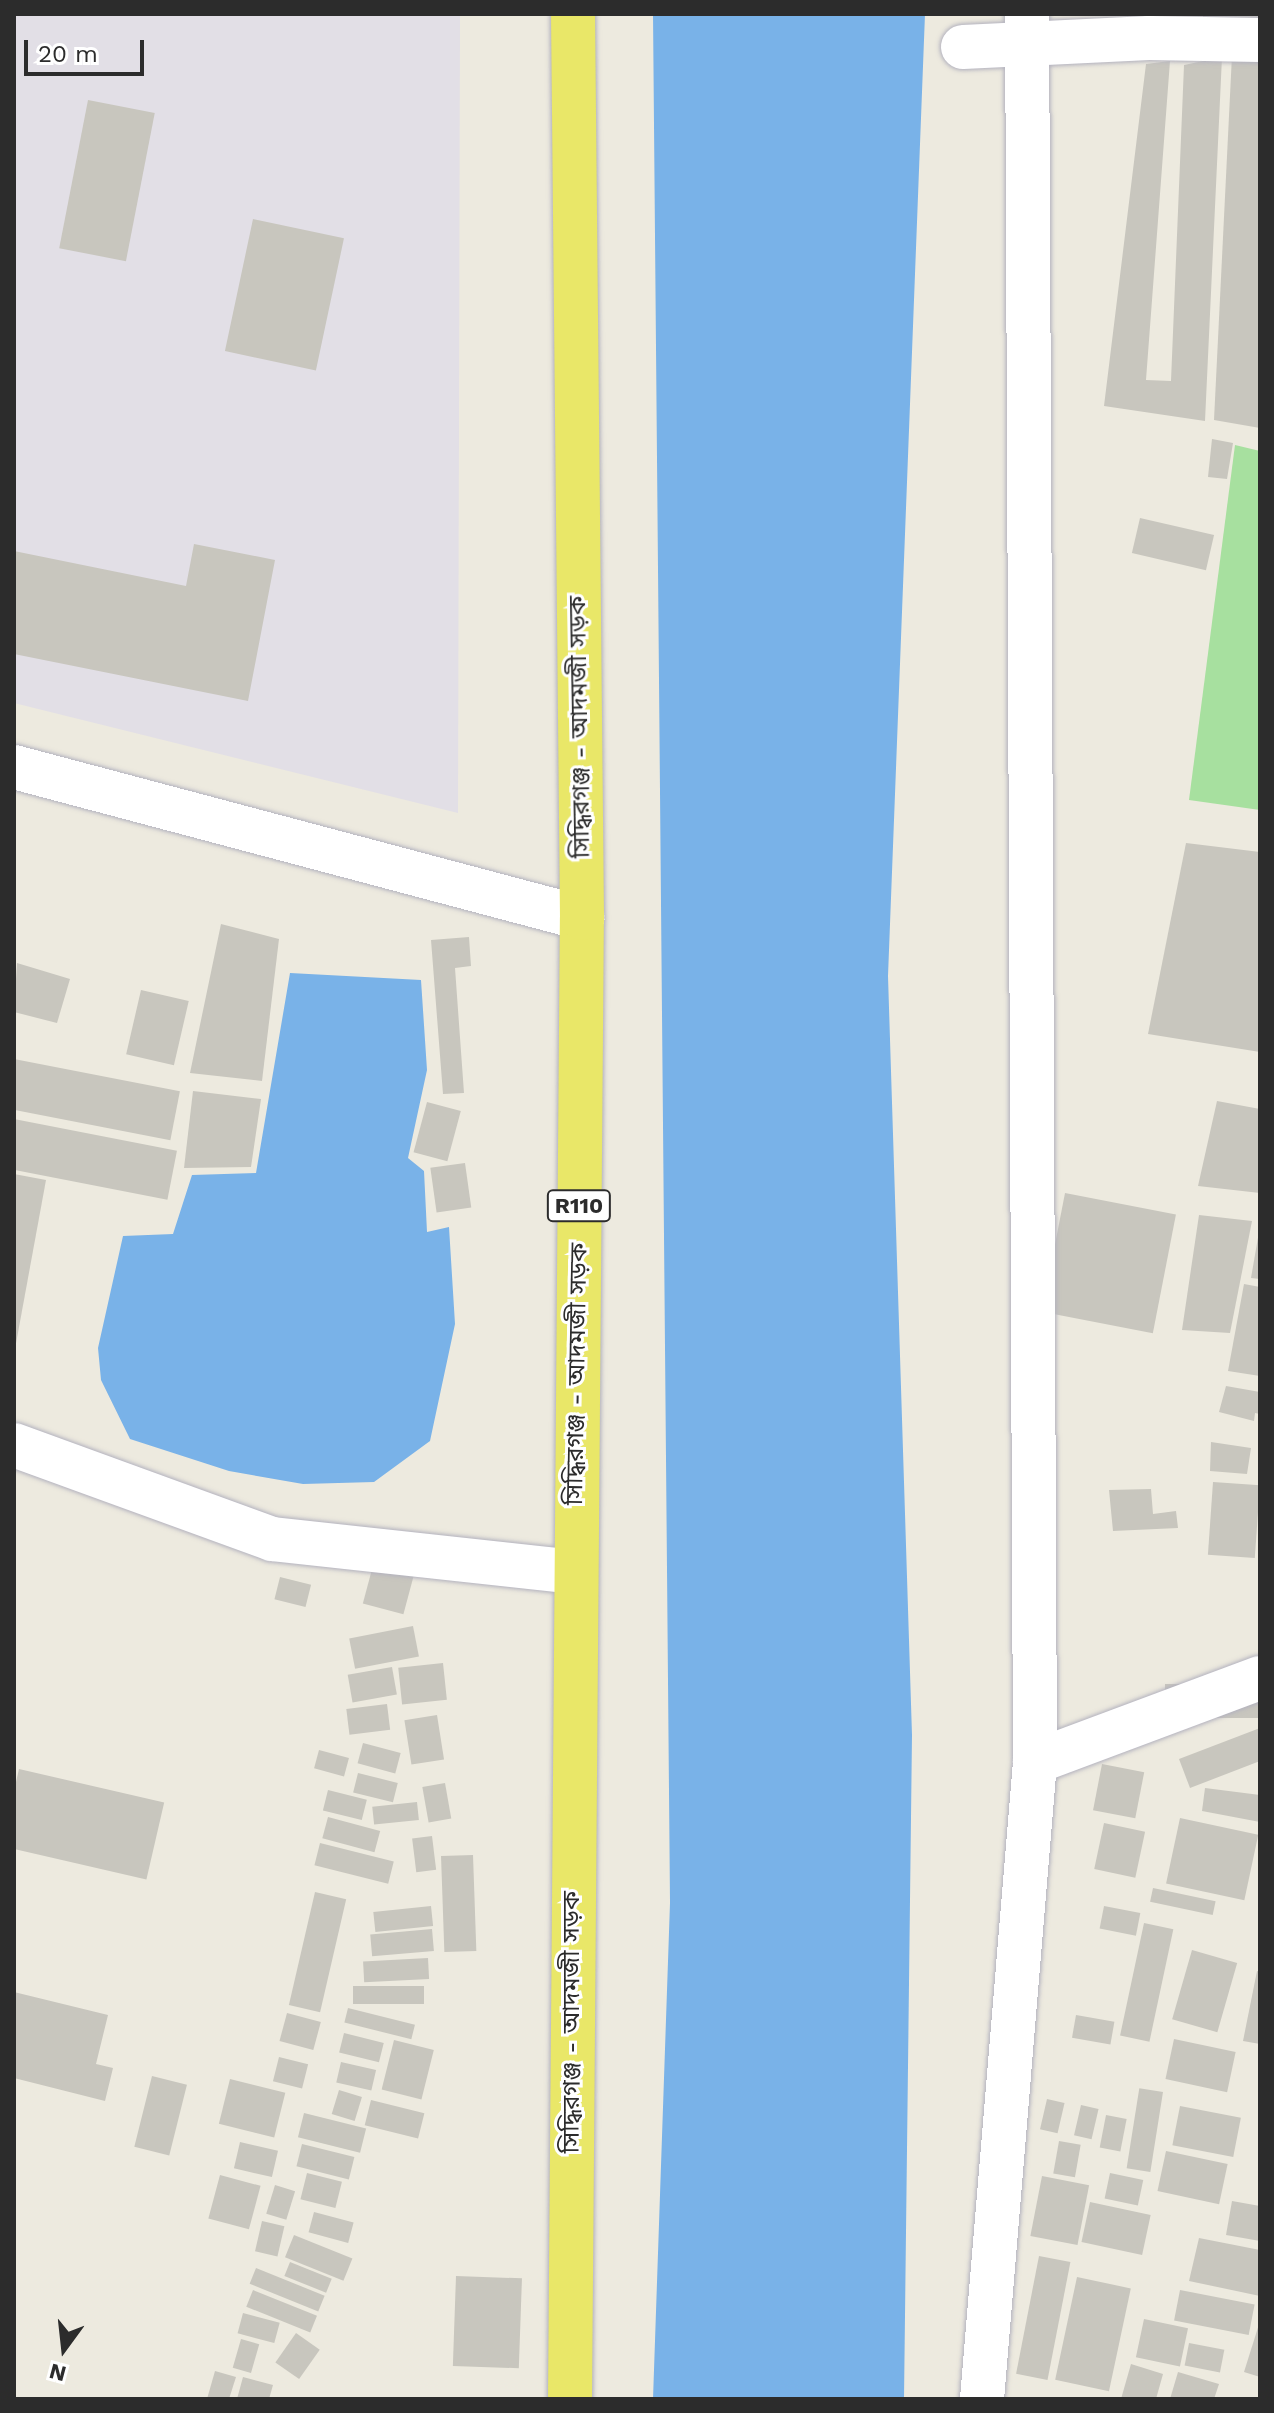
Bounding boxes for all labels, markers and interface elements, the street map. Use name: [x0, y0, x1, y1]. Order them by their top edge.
scale bar: [28, 24, 148, 74]
text: 20 m: [38, 40, 98, 68]
street label: সিদ্ধিরগঞ্জ - আদমজী সড়ক: [563, 596, 597, 858]
road number: R110: [545, 1188, 613, 1224]
street label: সিদ্ধিরগঞ্জ - আদমজী সড়ক: [560, 1243, 594, 1505]
street label: সিদ্ধিরগঞ্জ - আদমজী সড়ক: [558, 1891, 586, 2153]
north arrow: [24, 2309, 104, 2389]
text: N: [47, 2358, 69, 2387]

